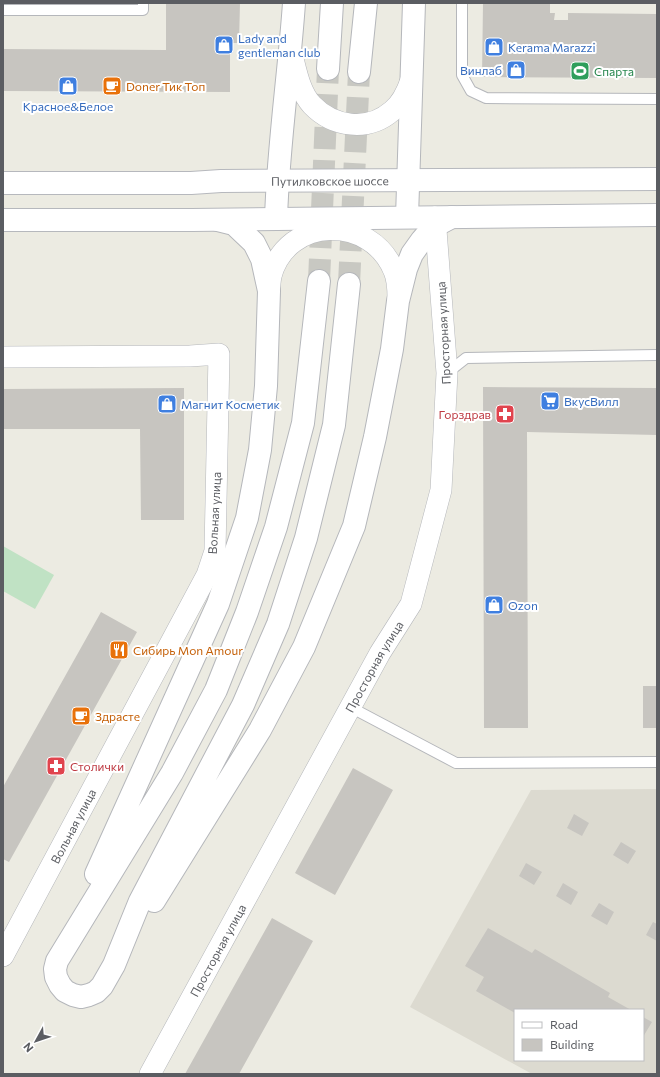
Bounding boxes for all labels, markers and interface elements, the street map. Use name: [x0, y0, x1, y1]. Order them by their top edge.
place label: Lady and gentleman club: [238, 31, 321, 59]
shop icon: Lady and gentleman club: [213, 34, 235, 56]
shop icon: Kerama Marazzi: [483, 36, 505, 58]
place label: Kerama Marazzi: [508, 40, 596, 54]
shop icon: Винлаб: [505, 59, 527, 81]
sports icon: Спарта: [569, 60, 591, 82]
place label: Винлаб: [460, 63, 502, 77]
place label: Спарта: [594, 64, 634, 78]
shop icon: Красное&Белое: [57, 75, 79, 97]
cafe icon: Doner Тик Топ: [101, 75, 123, 97]
place label: Doner Тик Топ: [126, 79, 205, 93]
place label: Красное&Белое: [23, 99, 113, 113]
street label: Путилковское шоссе: [271, 173, 389, 188]
street label: Просторная улица: [433, 281, 453, 385]
supermarket icon: ВкусВилл: [539, 390, 561, 412]
shop icon: Магнит Косметик: [156, 393, 178, 415]
place label: ВкусВилл: [564, 394, 619, 408]
place label: Магнит Косметик: [181, 397, 281, 411]
pharmacy icon: Горздрав: [494, 403, 516, 425]
place label: Горздрав: [439, 407, 491, 421]
street label: Вольная улица: [205, 471, 223, 555]
shop icon: Ozon: [483, 594, 505, 616]
place label: Ozon: [508, 598, 538, 612]
street label: Просторная улица: [342, 618, 406, 715]
restaurant icon: Сибирь Mon Amour: [108, 639, 130, 661]
place label: Сибирь Mon Amour: [133, 643, 243, 657]
cafe icon: Здрасте: [70, 705, 92, 727]
place label: Здрасте: [95, 709, 140, 723]
pharmacy icon: Столички: [45, 755, 67, 777]
place label: Столички: [70, 759, 124, 773]
street label: Вольная улица: [47, 786, 99, 866]
street label: Просторная улица: [187, 902, 249, 999]
legend: [514, 1009, 644, 1061]
text: Road: [550, 1017, 578, 1031]
north arrow: [16, 1021, 56, 1061]
text: Building: [550, 1037, 594, 1051]
text: N: [20, 1040, 36, 1055]

